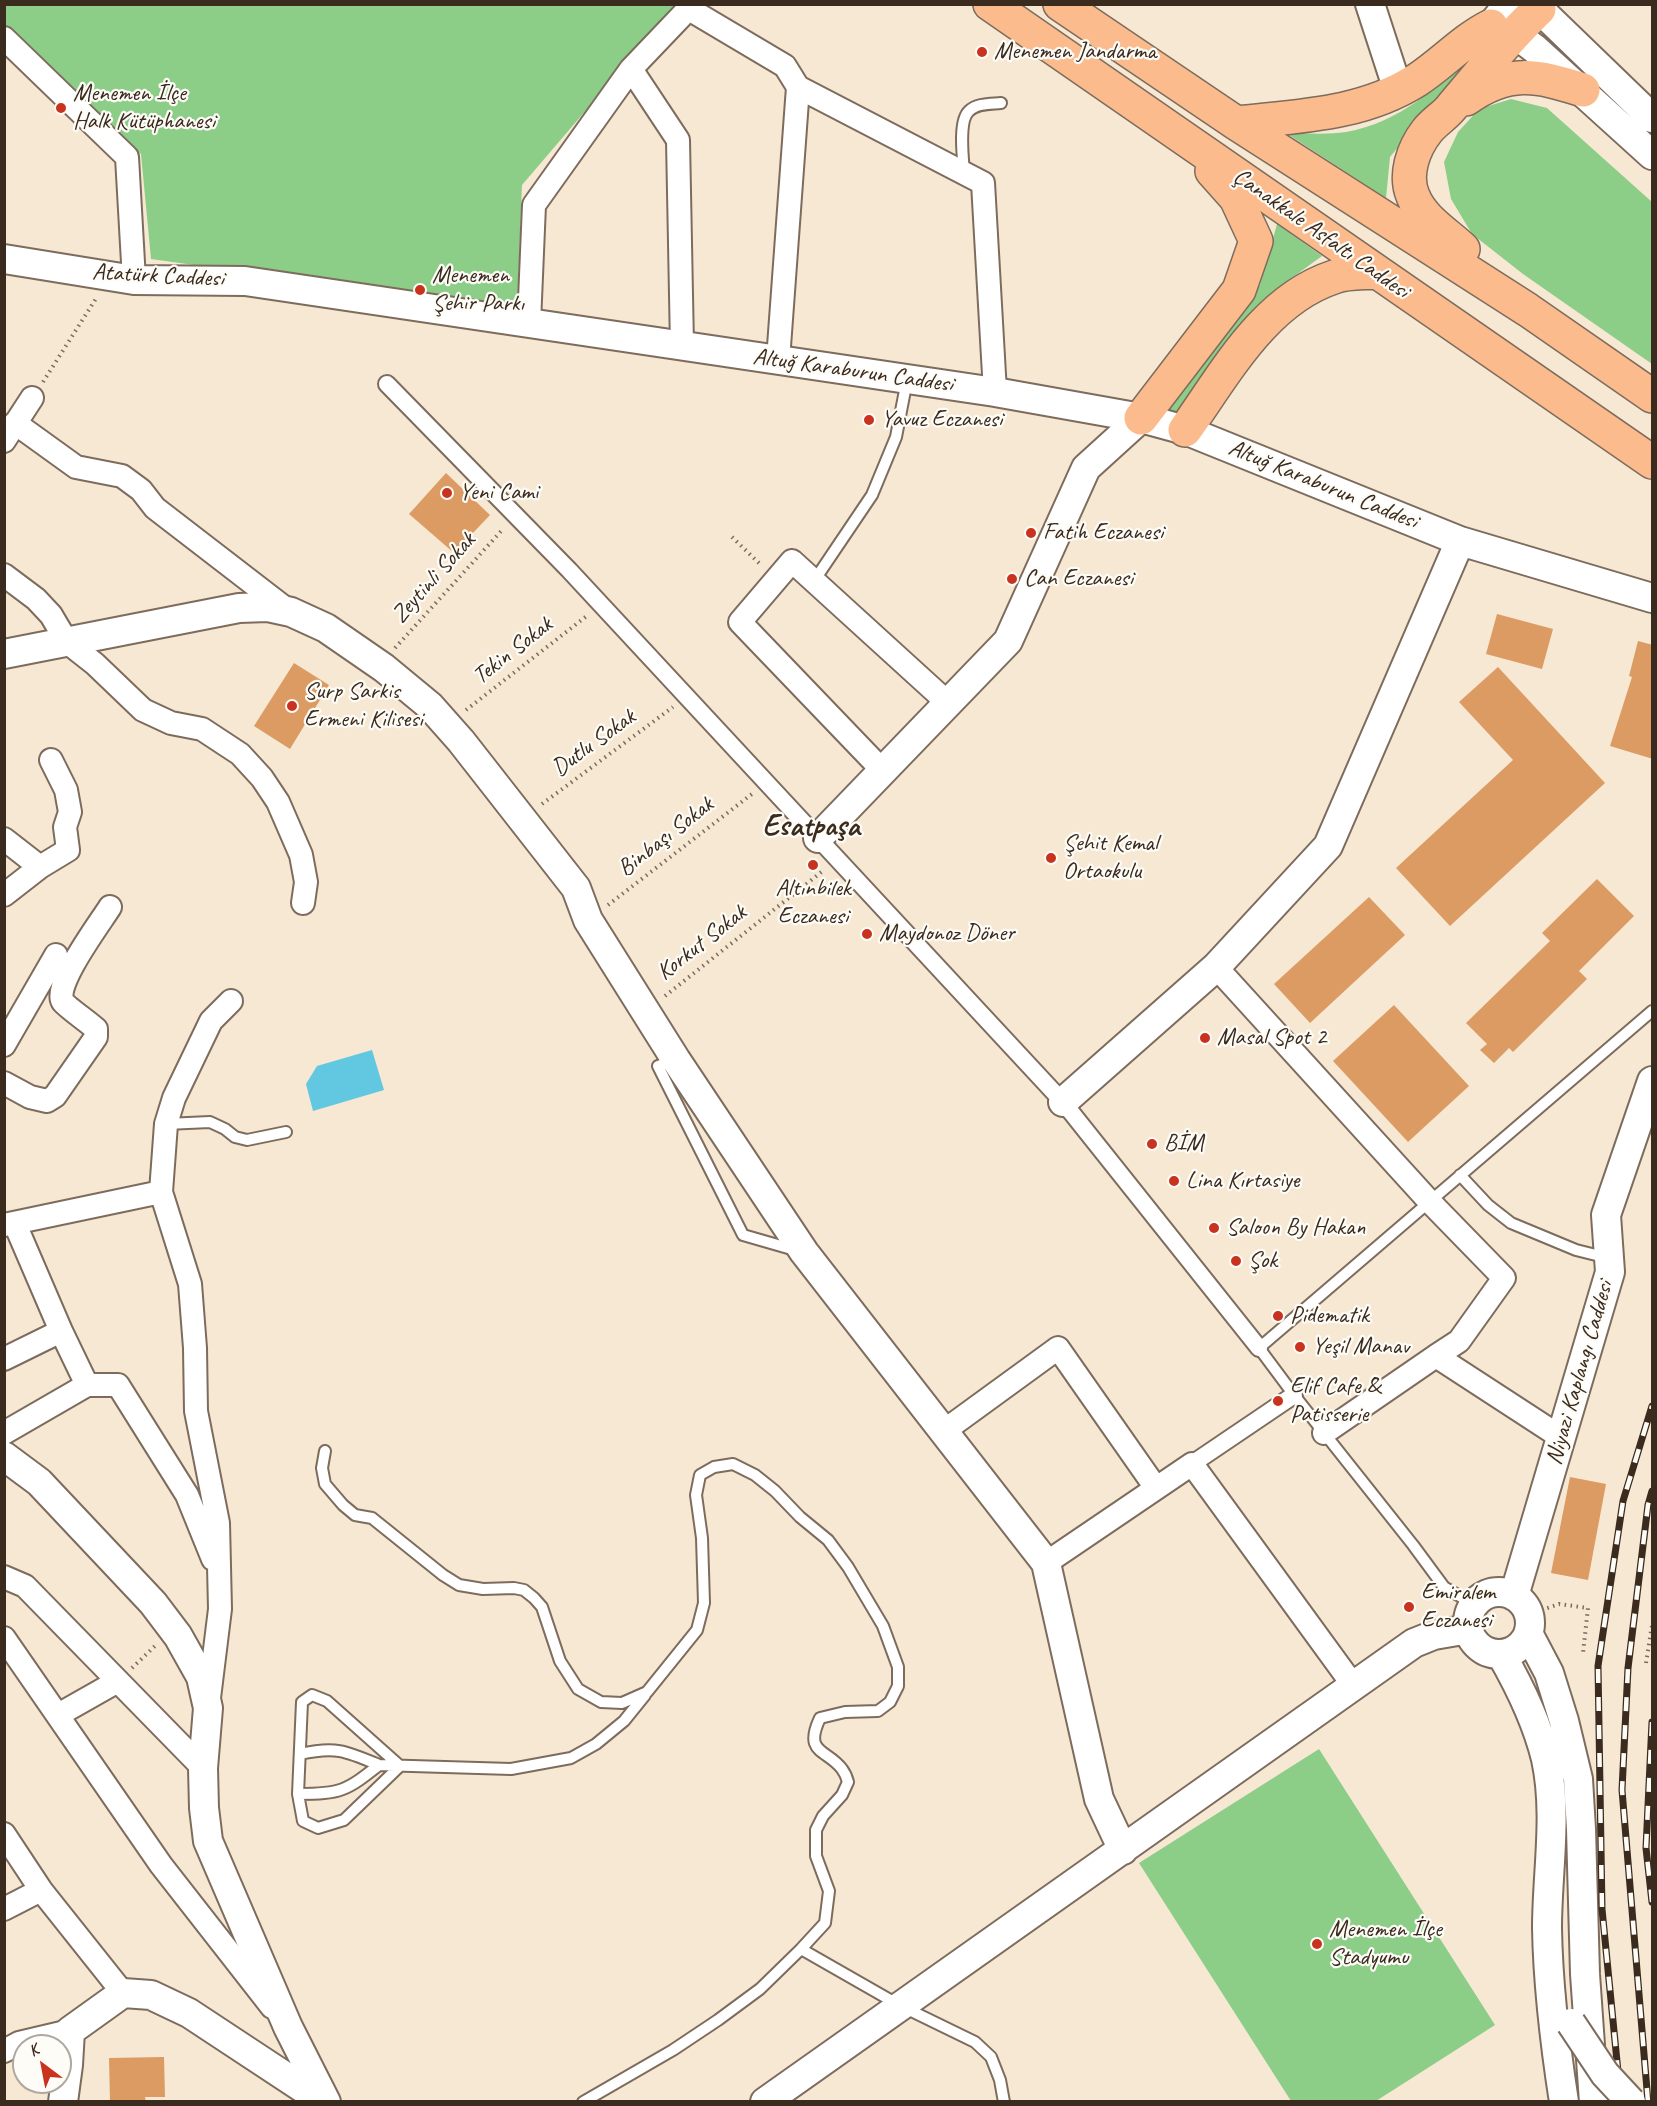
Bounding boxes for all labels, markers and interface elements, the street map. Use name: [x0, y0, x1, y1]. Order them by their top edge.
place label: Menemen Jandarma: [994, 38, 1156, 66]
marker: Menemen Jandarma: [975, 45, 989, 59]
place label: Menemen İlçe Halk Kütüphanesi: [73, 80, 215, 136]
marker: Menemen İlçe Halk Kütüphanesi: [54, 101, 68, 115]
street label: Çanakkale Asfaltı Caddesi: [1227, 162, 1415, 306]
street label: Atatürk Caddesi: [92, 258, 224, 294]
place label: Menemen Şehir Parkı: [432, 262, 524, 318]
marker: Menemen Şehir Parkı: [413, 283, 427, 297]
street label: Altuğ Karaburun Caddesi: [751, 343, 955, 399]
place label: Yavuz Eczanesi: [881, 406, 1002, 434]
marker: Yavuz Eczanesi: [862, 413, 876, 427]
street label: Altuğ Karaburun Caddesi: [1224, 434, 1422, 536]
place label: Yeni Cami: [459, 479, 538, 507]
marker: Yeni Cami: [440, 486, 454, 500]
place label: Fatih Eczanesi: [1043, 519, 1163, 547]
marker: Fatih Eczanesi: [1024, 526, 1038, 540]
street label: Zeytinli Sokak: [386, 527, 482, 629]
place label: Can Eczanesi: [1024, 565, 1133, 593]
marker: Can Eczanesi: [1005, 572, 1019, 586]
street label: Tekin Sokak: [467, 611, 559, 691]
place label: Surp Sarkis Ermeni Kilisesi: [304, 678, 423, 734]
marker: Surp Sarkis Ermeni Kilisesi: [285, 699, 299, 713]
street label: Dutlu Sokak: [547, 703, 641, 783]
street label: Binbaşı Sokak: [612, 791, 720, 883]
district label: Esatpaşa: [762, 809, 860, 845]
place label: Şehit Kemal Ortaokulu: [1063, 830, 1158, 886]
marker: Şehit Kemal Ortaokulu: [1044, 851, 1058, 865]
marker: Altınbilek Eczanesi: [806, 858, 820, 872]
place label: Altınbilek Eczanesi: [776, 875, 850, 931]
street label: Korkut Sokak: [651, 899, 753, 987]
place label: Maydonoz Döner: [879, 920, 1015, 948]
marker: Maydonoz Döner: [860, 927, 874, 941]
place label: Masal Spot 2: [1217, 1024, 1326, 1052]
marker: Masal Spot 2: [1198, 1031, 1212, 1045]
place label: BİM: [1164, 1130, 1203, 1158]
marker: BİM: [1145, 1137, 1159, 1151]
place label: Lina Kırtasiye: [1186, 1167, 1299, 1195]
marker: Lina Kırtasiye: [1167, 1174, 1181, 1188]
place label: Saloon By Hakan: [1226, 1214, 1365, 1242]
marker: Saloon By Hakan: [1207, 1221, 1221, 1235]
place label: Şok: [1248, 1247, 1277, 1275]
marker: Şok: [1229, 1254, 1243, 1268]
street label: Niyazi Kaplangı Caddesi: [1540, 1278, 1620, 1468]
place label: Pidematik: [1290, 1302, 1369, 1330]
marker: Pidematik: [1271, 1309, 1285, 1323]
place label: Yeşil Manav: [1312, 1333, 1409, 1361]
marker: Yeşil Manav: [1293, 1340, 1307, 1354]
place label: Elif Cafe & Patisserie: [1290, 1373, 1380, 1429]
marker: Elif Cafe & Patisserie: [1271, 1394, 1285, 1408]
place label: Emiralem Eczanesi: [1421, 1579, 1495, 1635]
marker: Emiralem Eczanesi: [1402, 1600, 1416, 1614]
place label: Menemen İlçe Stadyumu: [1329, 1916, 1442, 1972]
marker: Menemen İlçe Stadyumu: [1310, 1937, 1324, 1951]
north arrow: [12, 2034, 72, 2094]
text: K: [25, 2040, 42, 2061]

